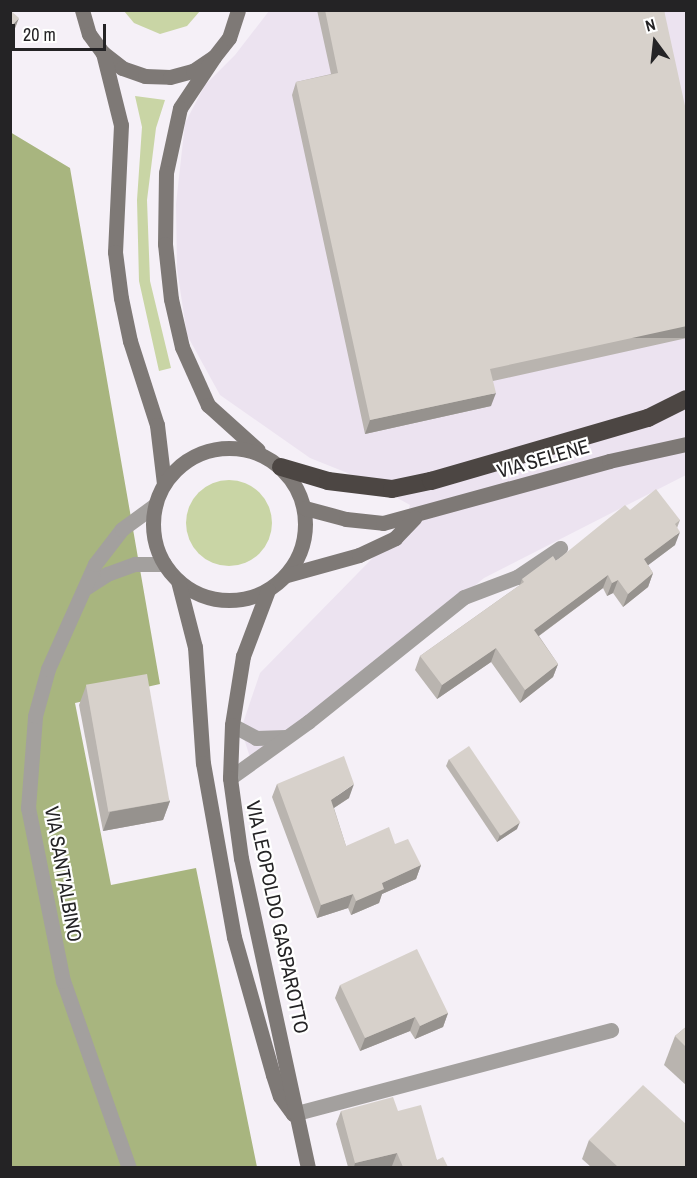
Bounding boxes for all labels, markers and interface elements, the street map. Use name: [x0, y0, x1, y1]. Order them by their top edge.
scale bar: [15, 12, 110, 50]
north arrow: [625, 12, 685, 72]
text: N: [643, 13, 658, 36]
text: 20 m: [23, 22, 56, 47]
street label: VIA SELENE: [494, 433, 592, 483]
street label: VIA LEOPOLDO GASPAROTTO: [241, 798, 315, 1036]
street label: VIA SANT'ALBINO: [40, 804, 88, 944]

